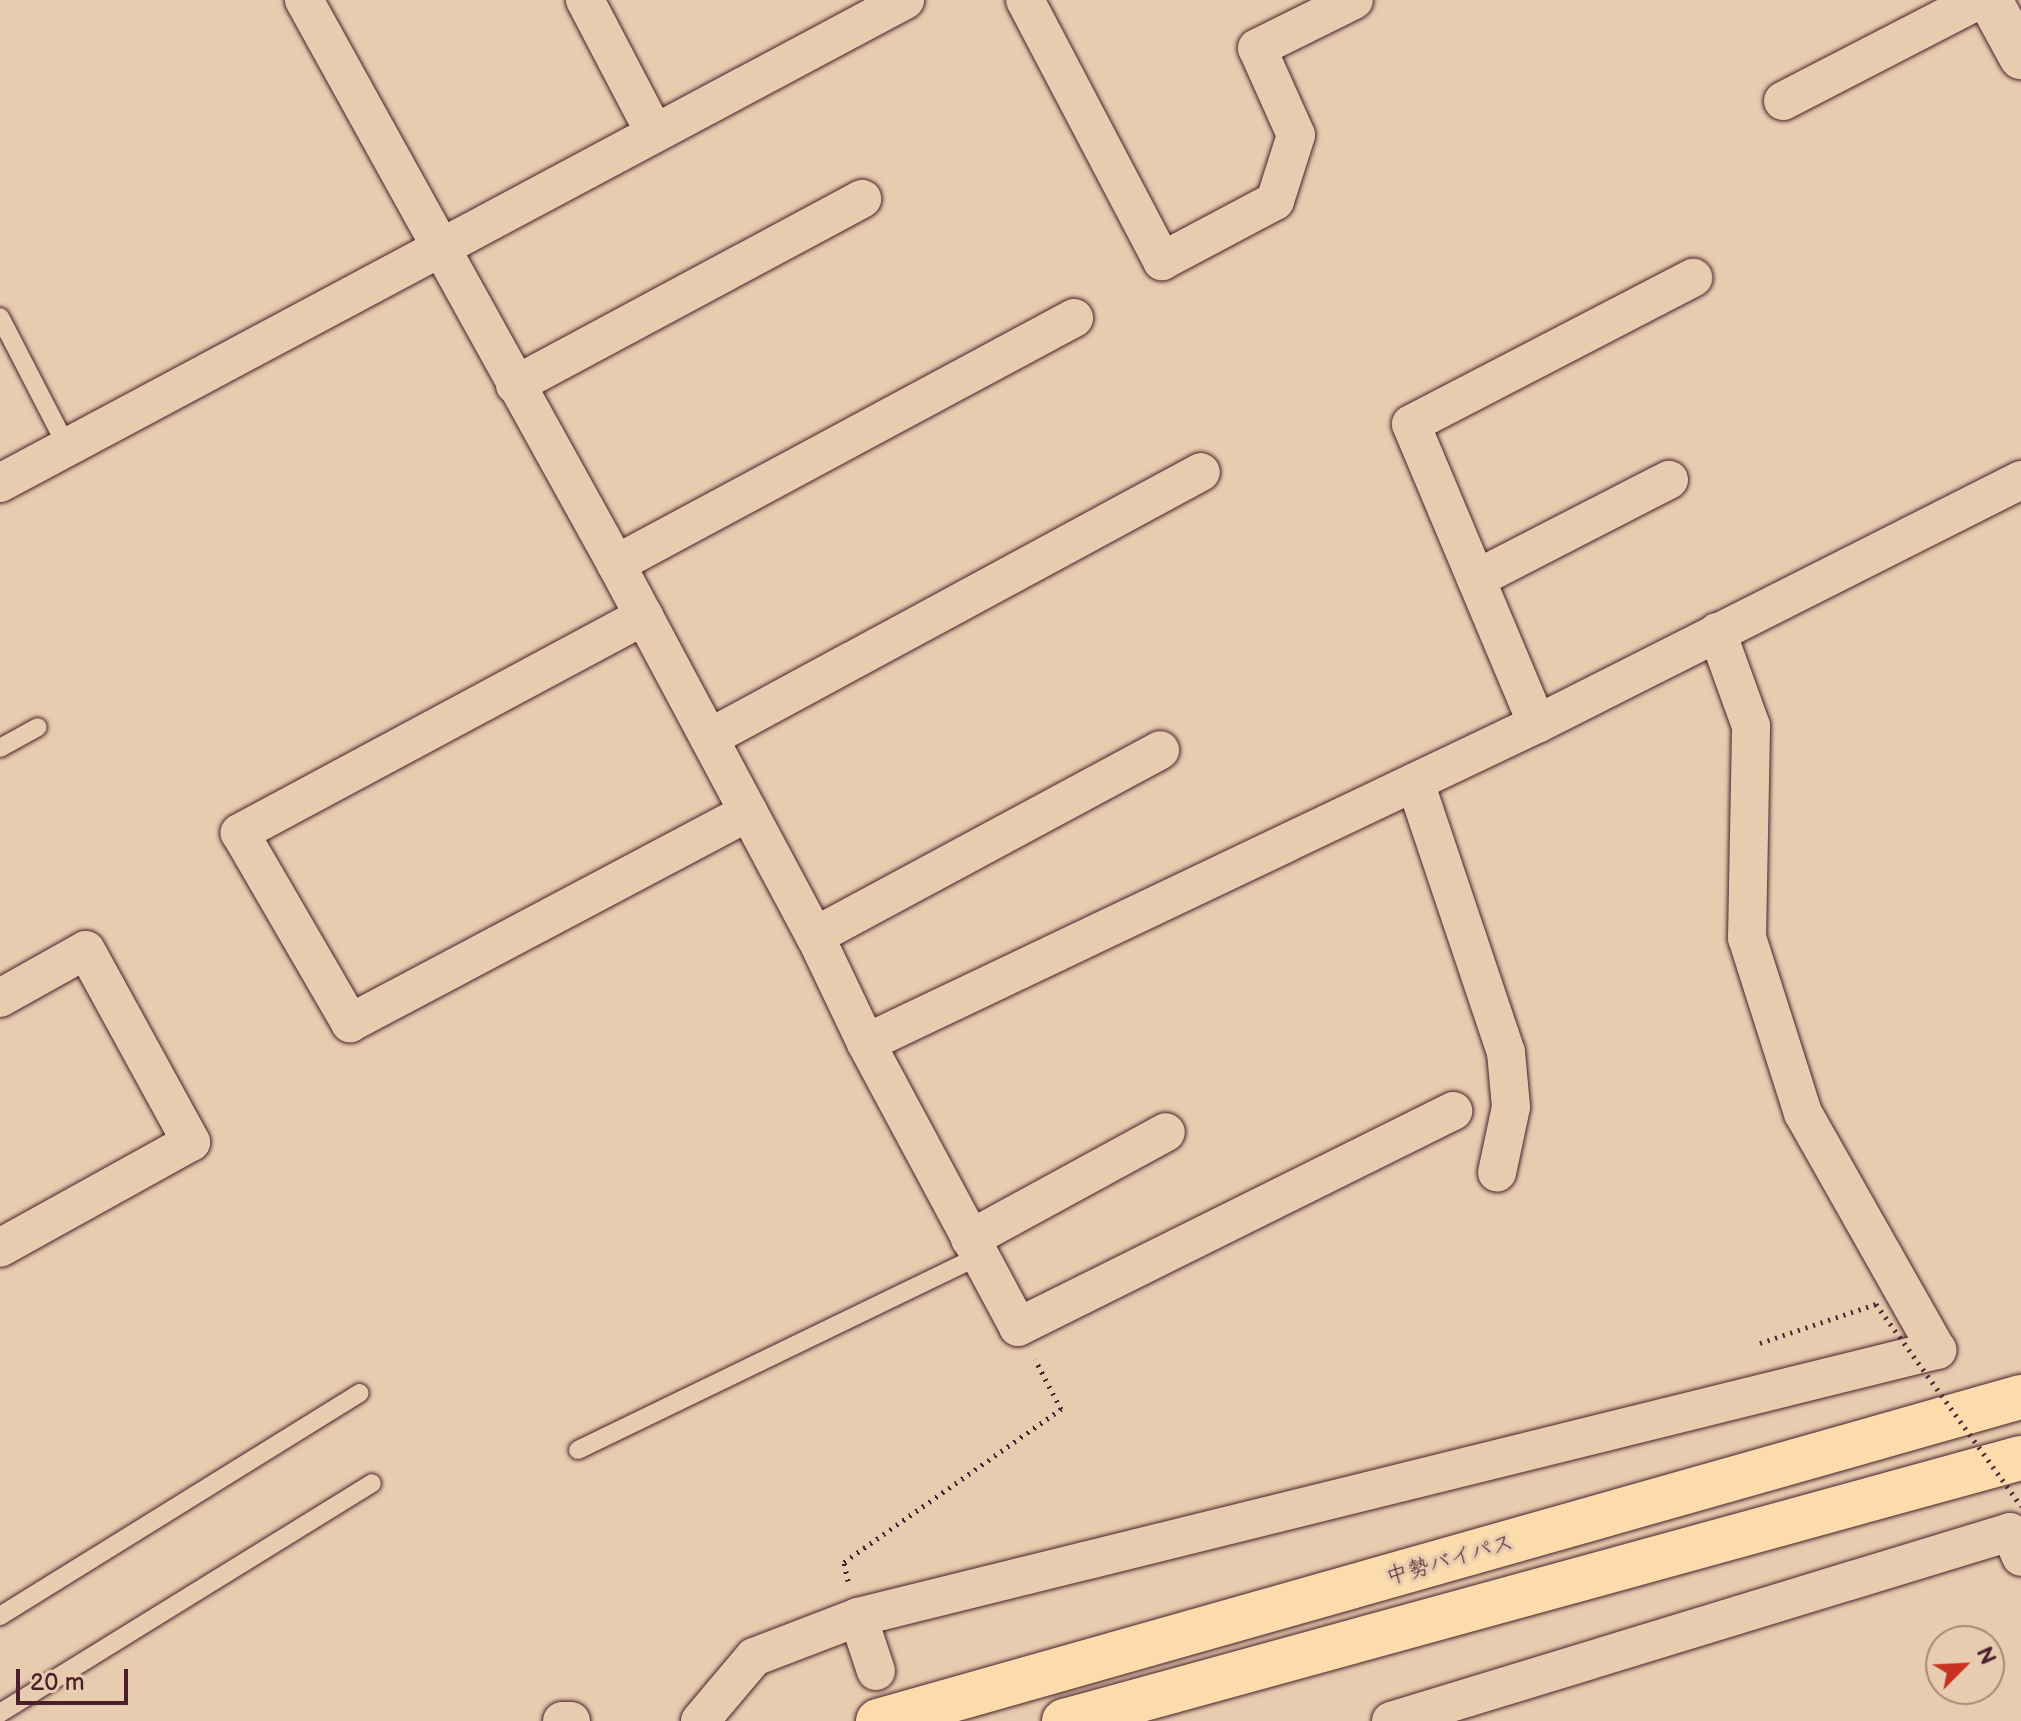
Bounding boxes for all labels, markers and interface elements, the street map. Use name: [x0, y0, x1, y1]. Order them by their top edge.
street label: 中勢バイパス: [1383, 1529, 1517, 1591]
north arrow: [1925, 1625, 2005, 1705]
text: N: [1970, 1643, 2001, 1669]
scale bar: [20, 1653, 132, 1703]
text: 20 m: [30, 1668, 85, 1697]

